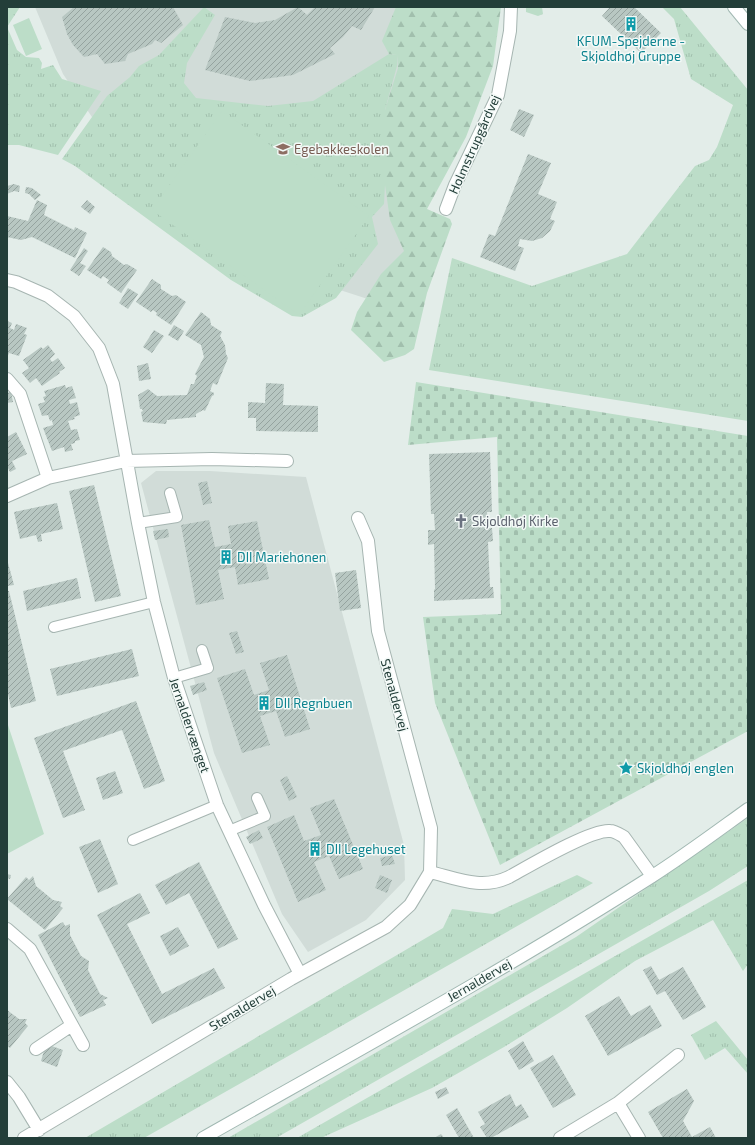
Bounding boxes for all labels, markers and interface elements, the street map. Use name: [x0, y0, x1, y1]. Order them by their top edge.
building icon: KFUM-Spejderne - Skjoldhøj Gruppe: [623, 16, 639, 32]
place label: KFUM-Spejderne - Skjoldhøj Gruppe: [577, 33, 685, 64]
street label: Holmstrupgårdvej: [445, 92, 503, 196]
school or university icon: Egebakkeskolen: [275, 141, 291, 157]
place label: Egebakkeskolen: [294, 141, 389, 157]
church icon: Skjoldhøj Kirke: [453, 513, 469, 529]
place label: Skjoldhøj Kirke: [472, 513, 558, 529]
building icon: DII Mariehønen: [218, 549, 234, 565]
place label: DII Mariehønen: [237, 549, 326, 565]
street label: Stenaldervej: [378, 657, 412, 733]
street label: Jernaldervænget: [166, 675, 214, 775]
building icon: DII Regnbuen: [256, 695, 272, 711]
place label: DII Regnbuen: [275, 695, 352, 711]
place icon: Skjoldhøj englen: [618, 760, 634, 776]
place label: Skjoldhøj englen: [637, 760, 734, 776]
building icon: DII Legehuset: [307, 841, 323, 857]
place label: DII Legehuset: [326, 841, 406, 857]
street label: Jernaldervej: [444, 955, 514, 1005]
street label: Stenaldervej: [206, 982, 278, 1034]

